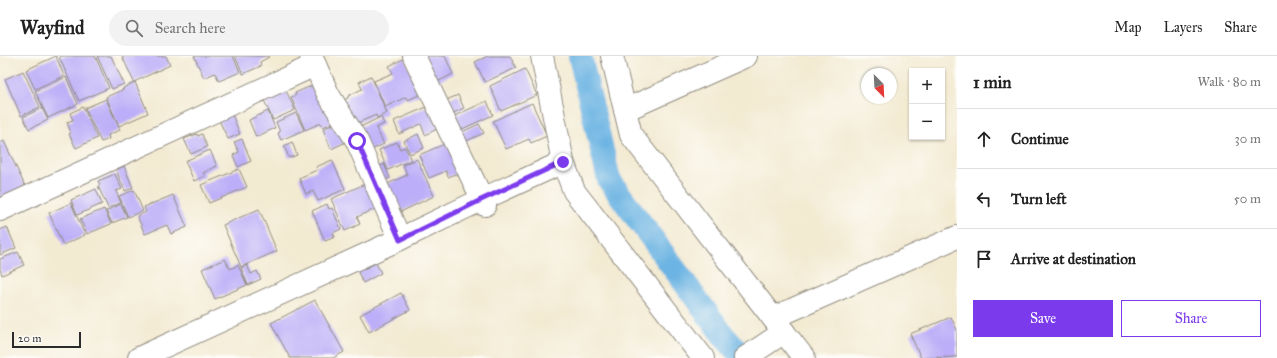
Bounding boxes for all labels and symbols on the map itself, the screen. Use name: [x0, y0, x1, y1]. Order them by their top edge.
north arrow: [861, 68, 897, 104]
route start: [348, 132, 366, 150]
route end: [554, 153, 572, 171]
scale bar: [12, 330, 81, 349]

